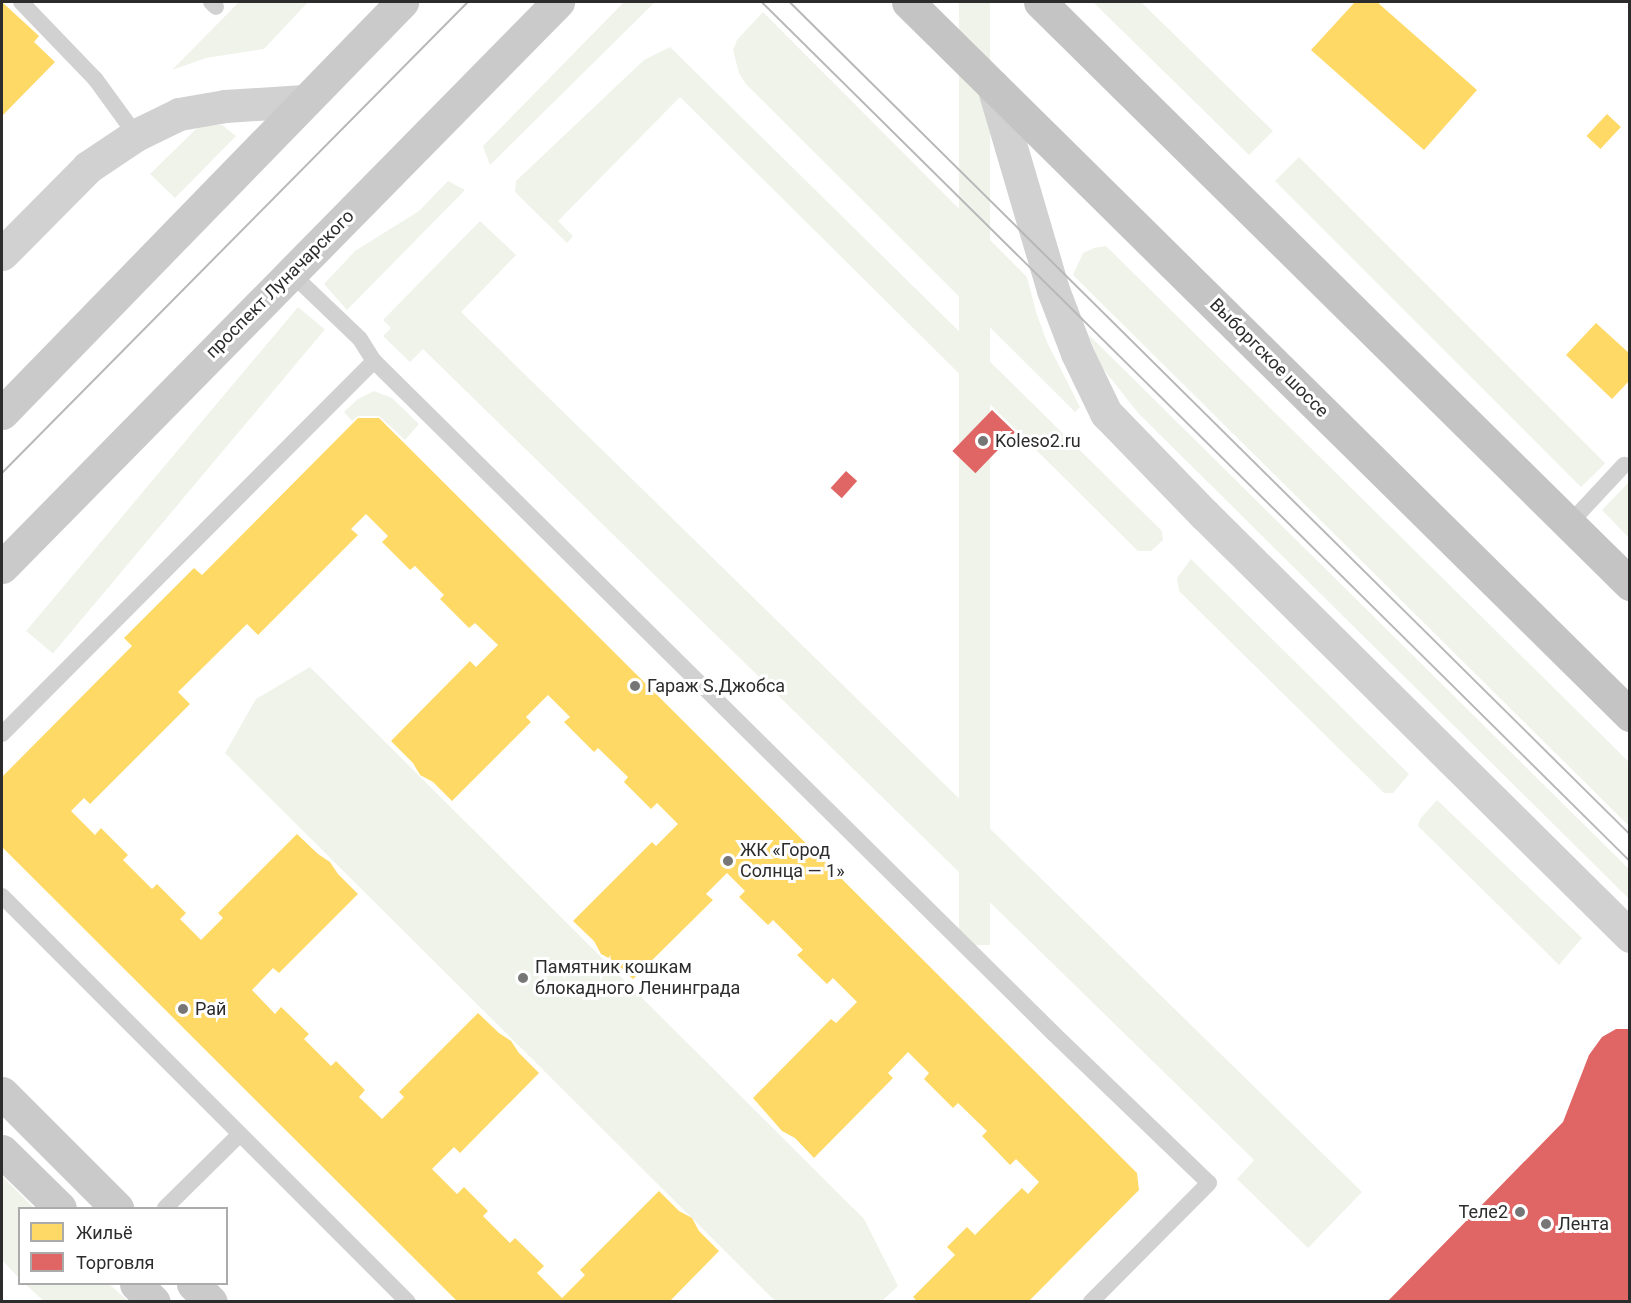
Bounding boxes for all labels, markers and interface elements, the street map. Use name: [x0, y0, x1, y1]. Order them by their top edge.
street label: проспект Луначарского: [201, 205, 359, 363]
street label: Выборгское шоссе: [1205, 294, 1333, 422]
place label: Koleso2.ru: [995, 430, 1081, 452]
marker: Koleso2.ru: [976, 434, 990, 448]
place label: Гараж S.Джобса: [647, 675, 785, 697]
marker: Гараж S.Джобса: [628, 679, 642, 693]
place label: ЖК «Город Солнца — 1»: [740, 840, 845, 882]
marker: ЖК «Город Солнца — 1»: [721, 854, 735, 868]
place label: Памятник кошкам блокадного Ленинграда: [535, 957, 740, 1000]
marker: Памятник кошкам блокадного Ленинграда: [516, 971, 530, 985]
place label: Рай: [195, 998, 226, 1020]
marker: Рай: [176, 1002, 190, 1016]
place label: Теле2: [1459, 1201, 1508, 1223]
marker: Теле2: [1513, 1205, 1527, 1219]
legend: [18, 1207, 228, 1285]
place label: Лента: [1558, 1213, 1609, 1235]
marker: Лента: [1539, 1217, 1553, 1231]
text: Жильё: [76, 1222, 132, 1243]
text: Торговля: [76, 1252, 154, 1273]

